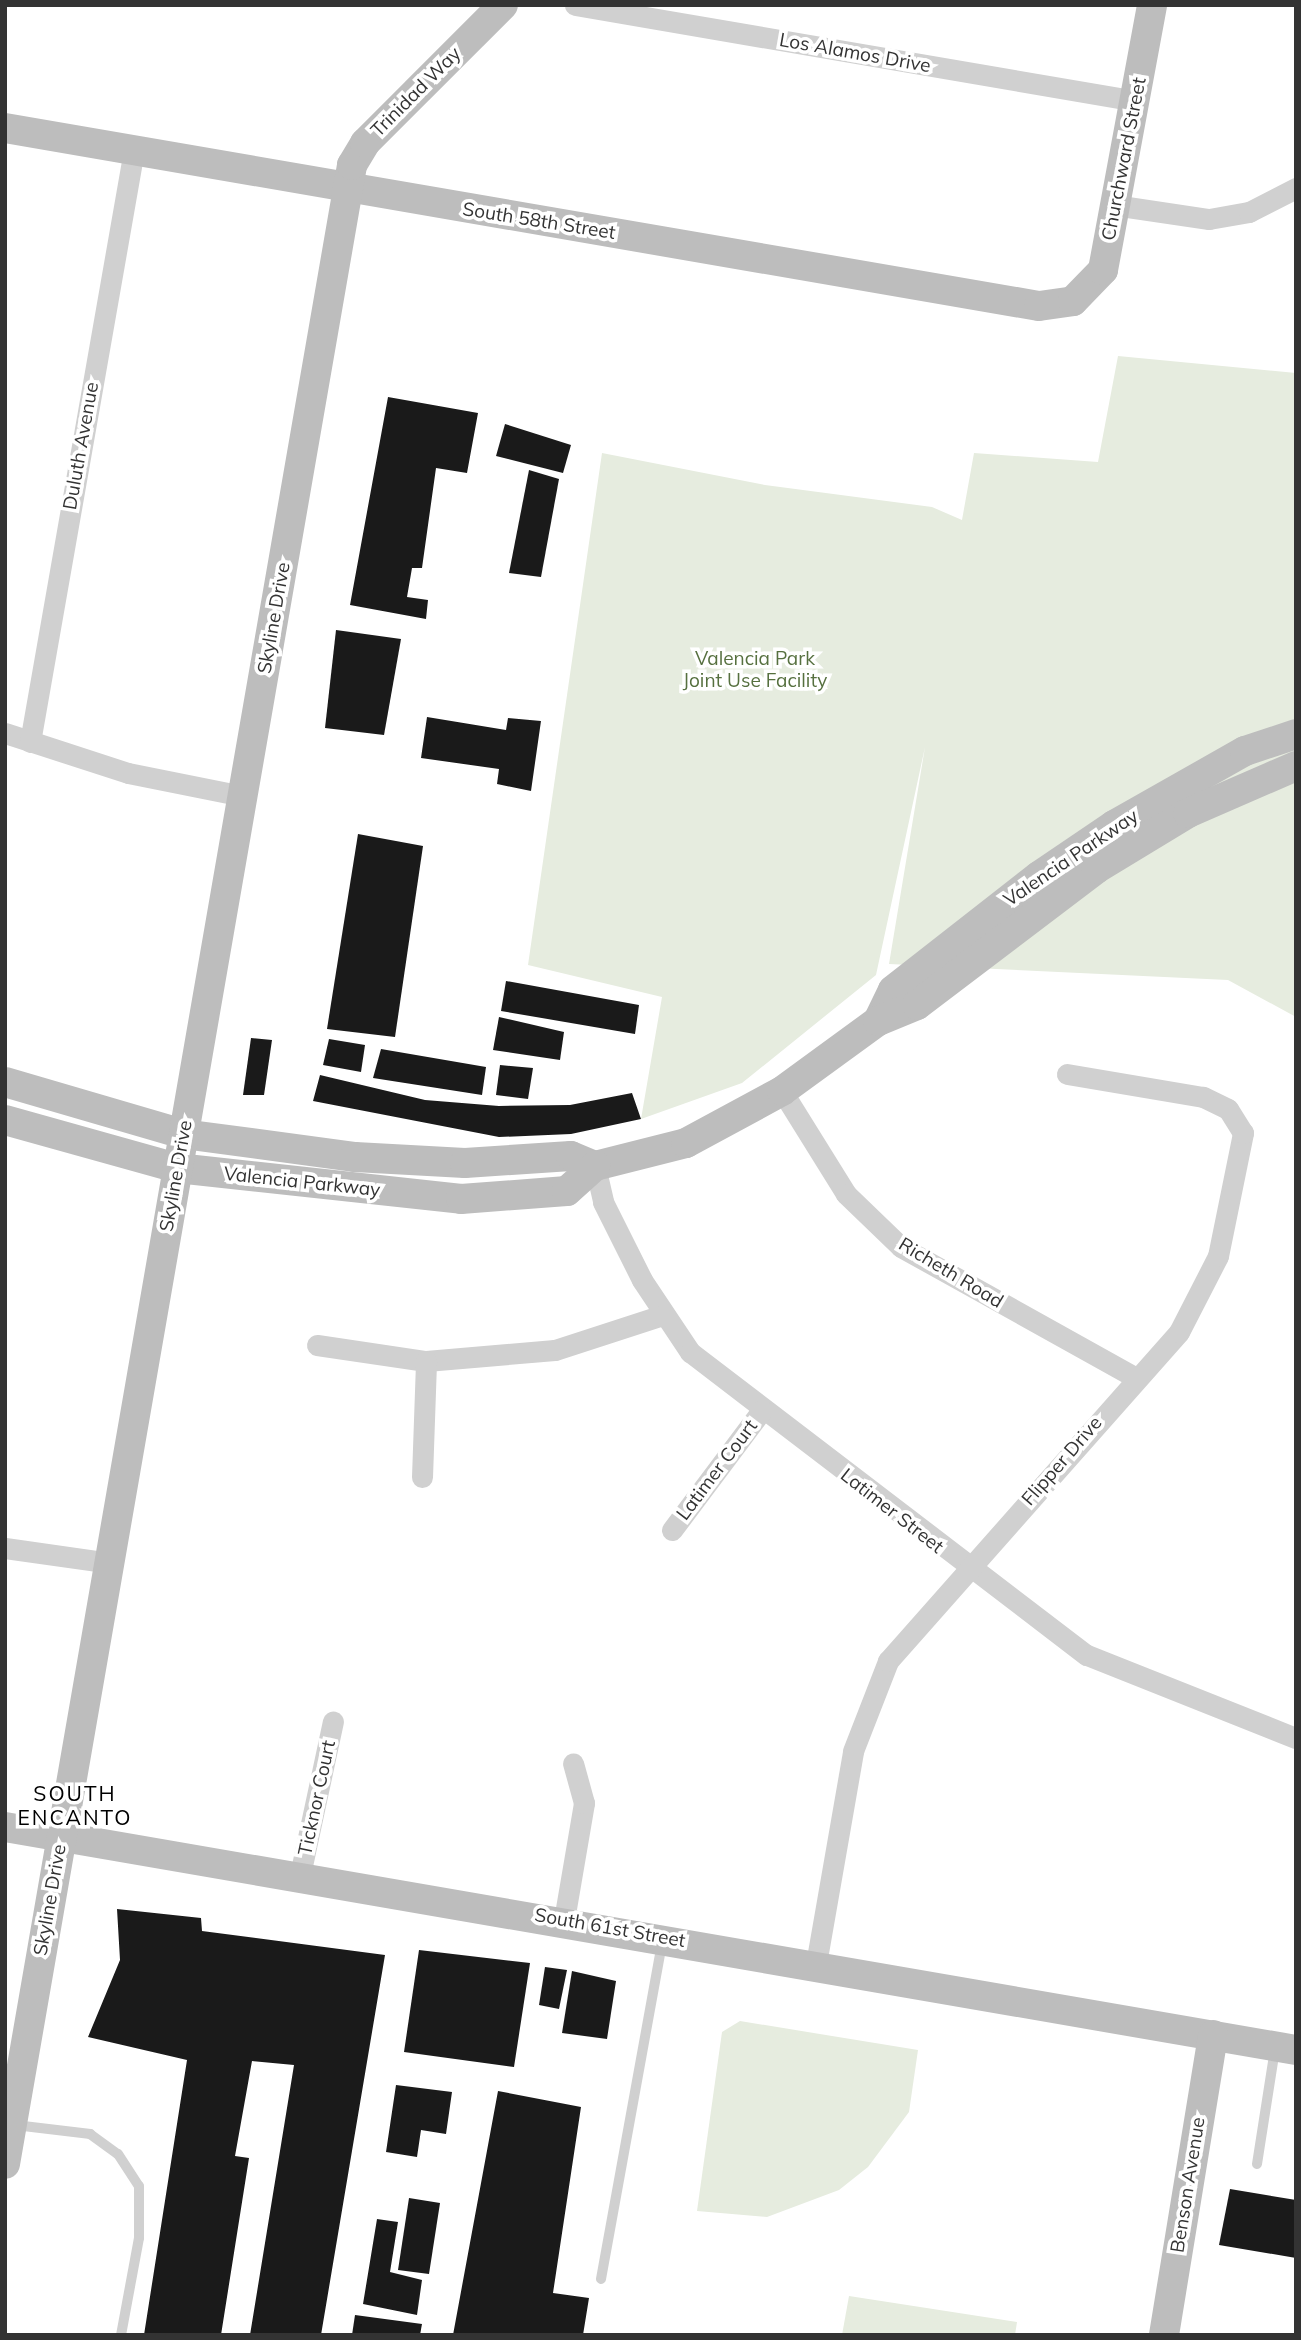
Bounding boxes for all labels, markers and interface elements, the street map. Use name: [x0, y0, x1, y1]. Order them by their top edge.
street label: Los Alamos Drive: [778, 28, 932, 78]
street label: Trinidad Way: [366, 42, 466, 142]
street label: Churchward Street: [1097, 75, 1151, 243]
street label: South 58th Street: [461, 198, 617, 244]
street label: Duluth Avenue: [59, 380, 103, 512]
street label: Skyline Drive: [253, 560, 295, 676]
park label: Valencia Park Joint Use Facility: [683, 648, 827, 692]
street label: Valencia Parkway: [999, 805, 1143, 911]
street label: Skyline Drive: [155, 1118, 197, 1234]
street label: Valencia Parkway: [223, 1162, 381, 1202]
street label: Richeth Road: [895, 1233, 1007, 1313]
street label: Flipper Drive: [1017, 1412, 1107, 1510]
street label: Latimer Court: [672, 1415, 762, 1525]
street label: Latimer Street: [836, 1464, 948, 1558]
street label: Ticknor Court: [294, 1738, 340, 1858]
district label: SOUTH ENCANTO: [18, 1780, 132, 1830]
street label: Skyline Drive: [29, 1842, 71, 1958]
street label: South 61st Street: [533, 1904, 687, 1952]
street label: Benson Avenue: [1166, 2116, 1210, 2254]

